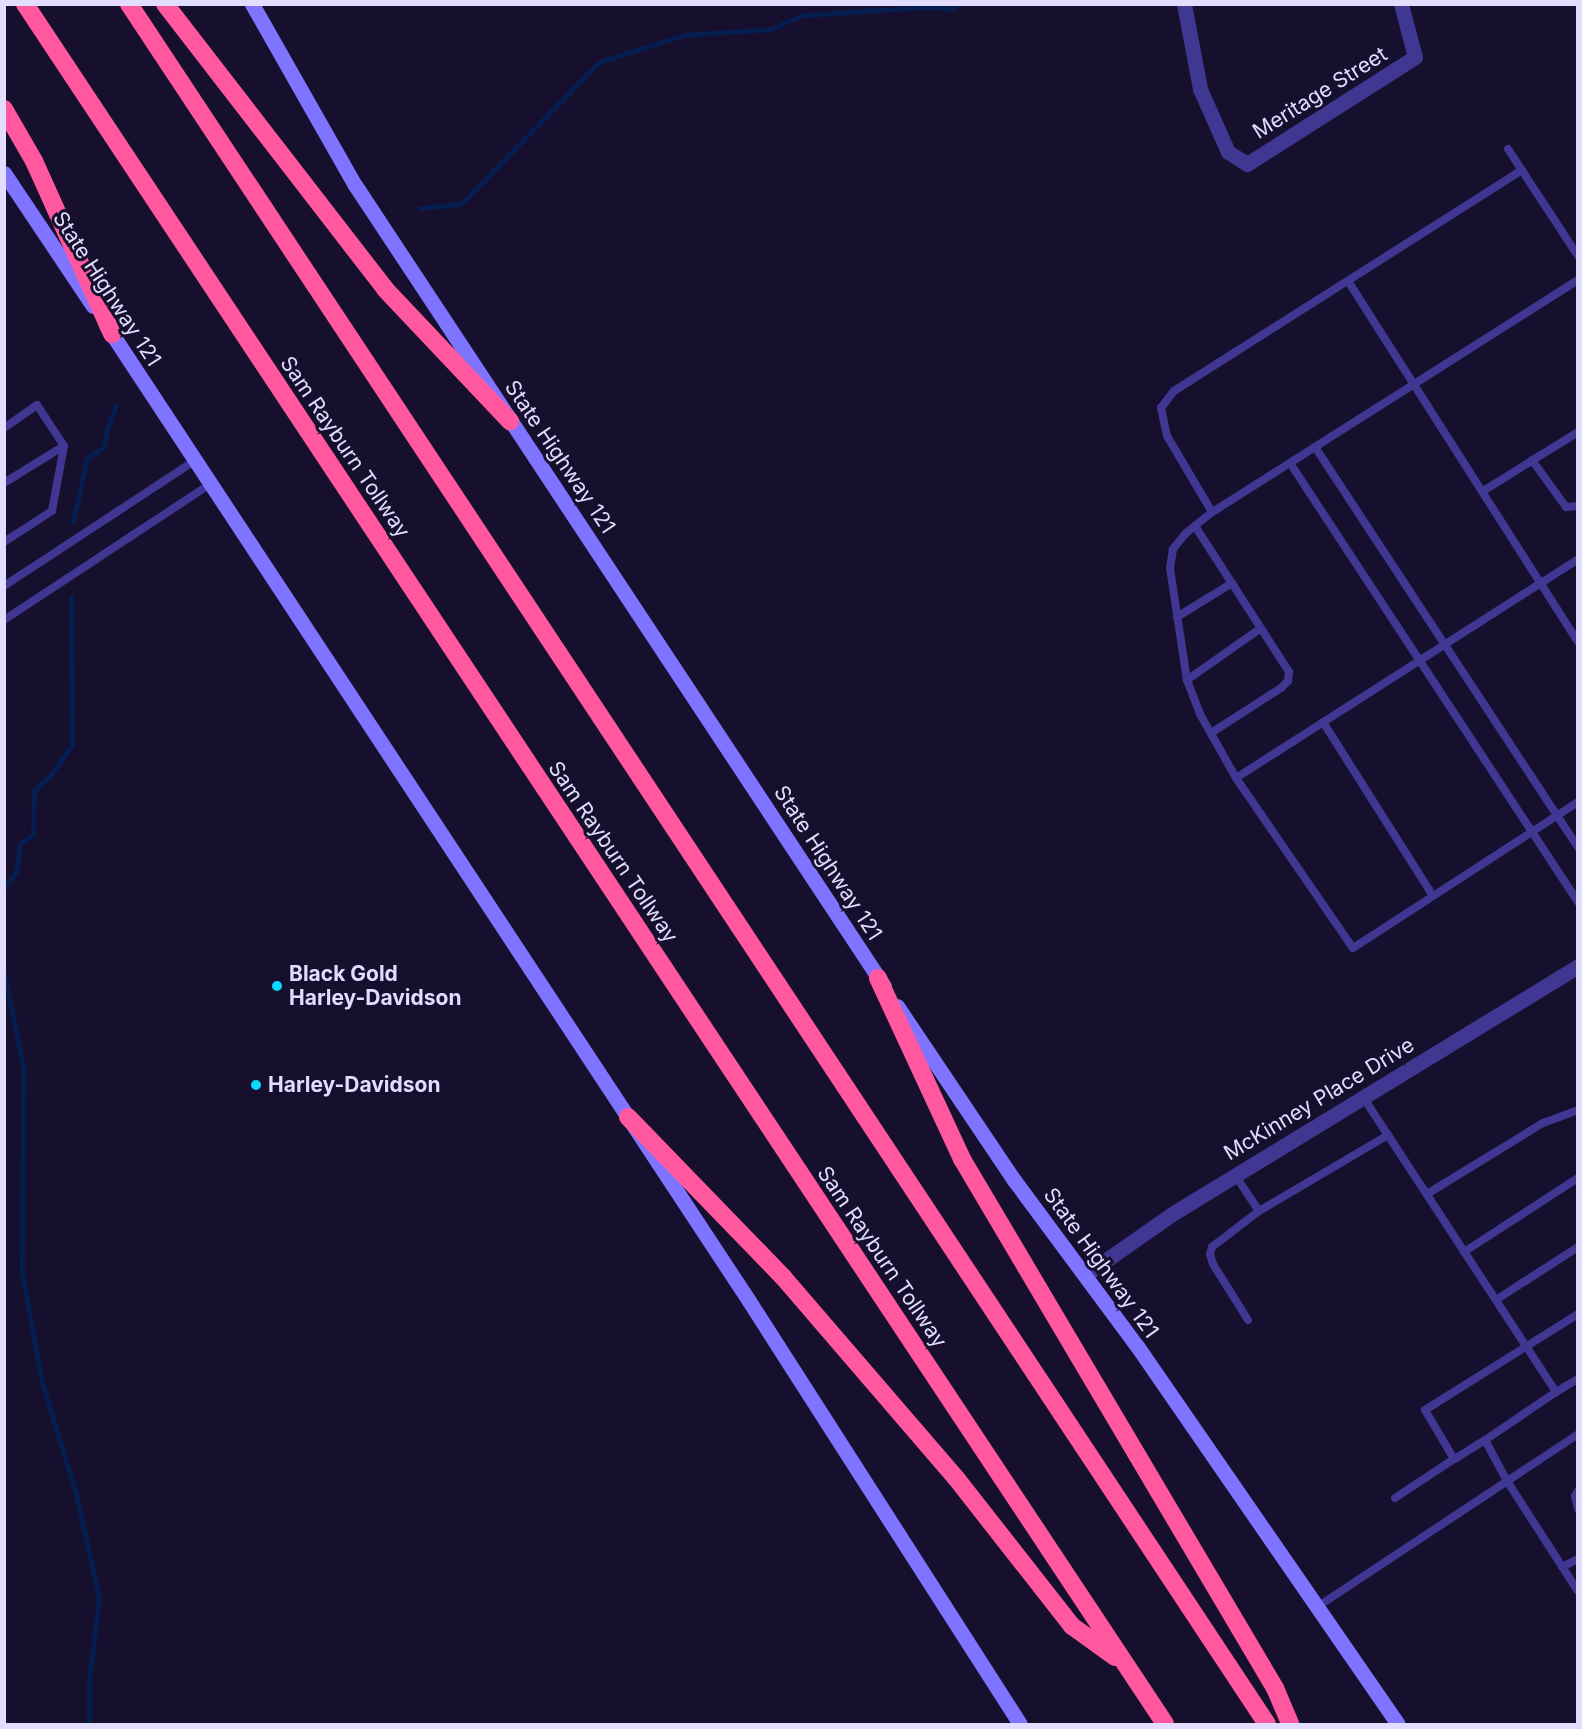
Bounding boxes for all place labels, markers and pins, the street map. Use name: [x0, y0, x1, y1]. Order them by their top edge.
place label: Black Gold Harley-Davidson: [289, 961, 461, 1011]
marker: Black Gold Harley-Davidson: [270, 979, 284, 993]
place label: Harley-Davidson: [268, 1072, 440, 1098]
marker: Harley-Davidson: [249, 1078, 263, 1092]

